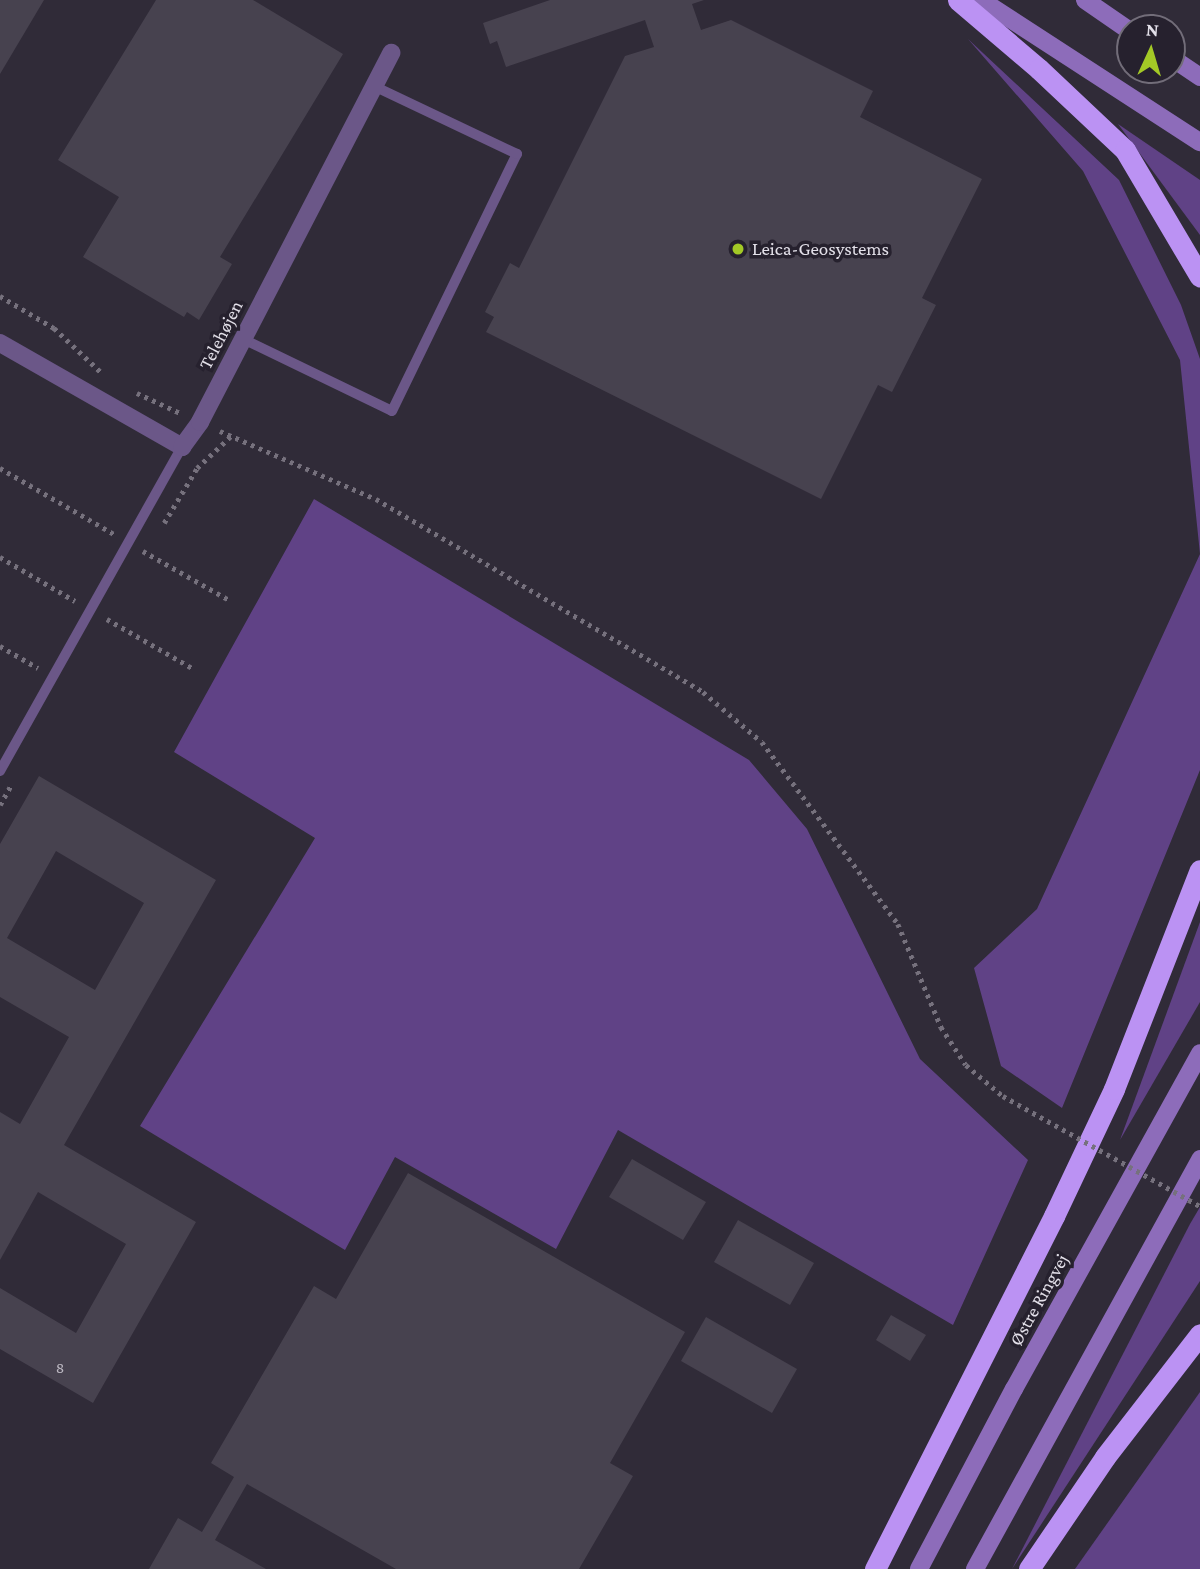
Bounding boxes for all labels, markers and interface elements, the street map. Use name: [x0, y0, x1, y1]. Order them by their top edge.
north arrow: [1116, 14, 1186, 84]
text: N: [1145, 19, 1160, 40]
place label: Leica-Geosystems: [752, 238, 889, 260]
marker: Leica-Geosystems: [730, 241, 746, 257]
street label: Telehøjen: [194, 297, 248, 373]
street label: Østre Ringvej: [1004, 1250, 1074, 1350]
house number: 8: [56, 1358, 64, 1378]

